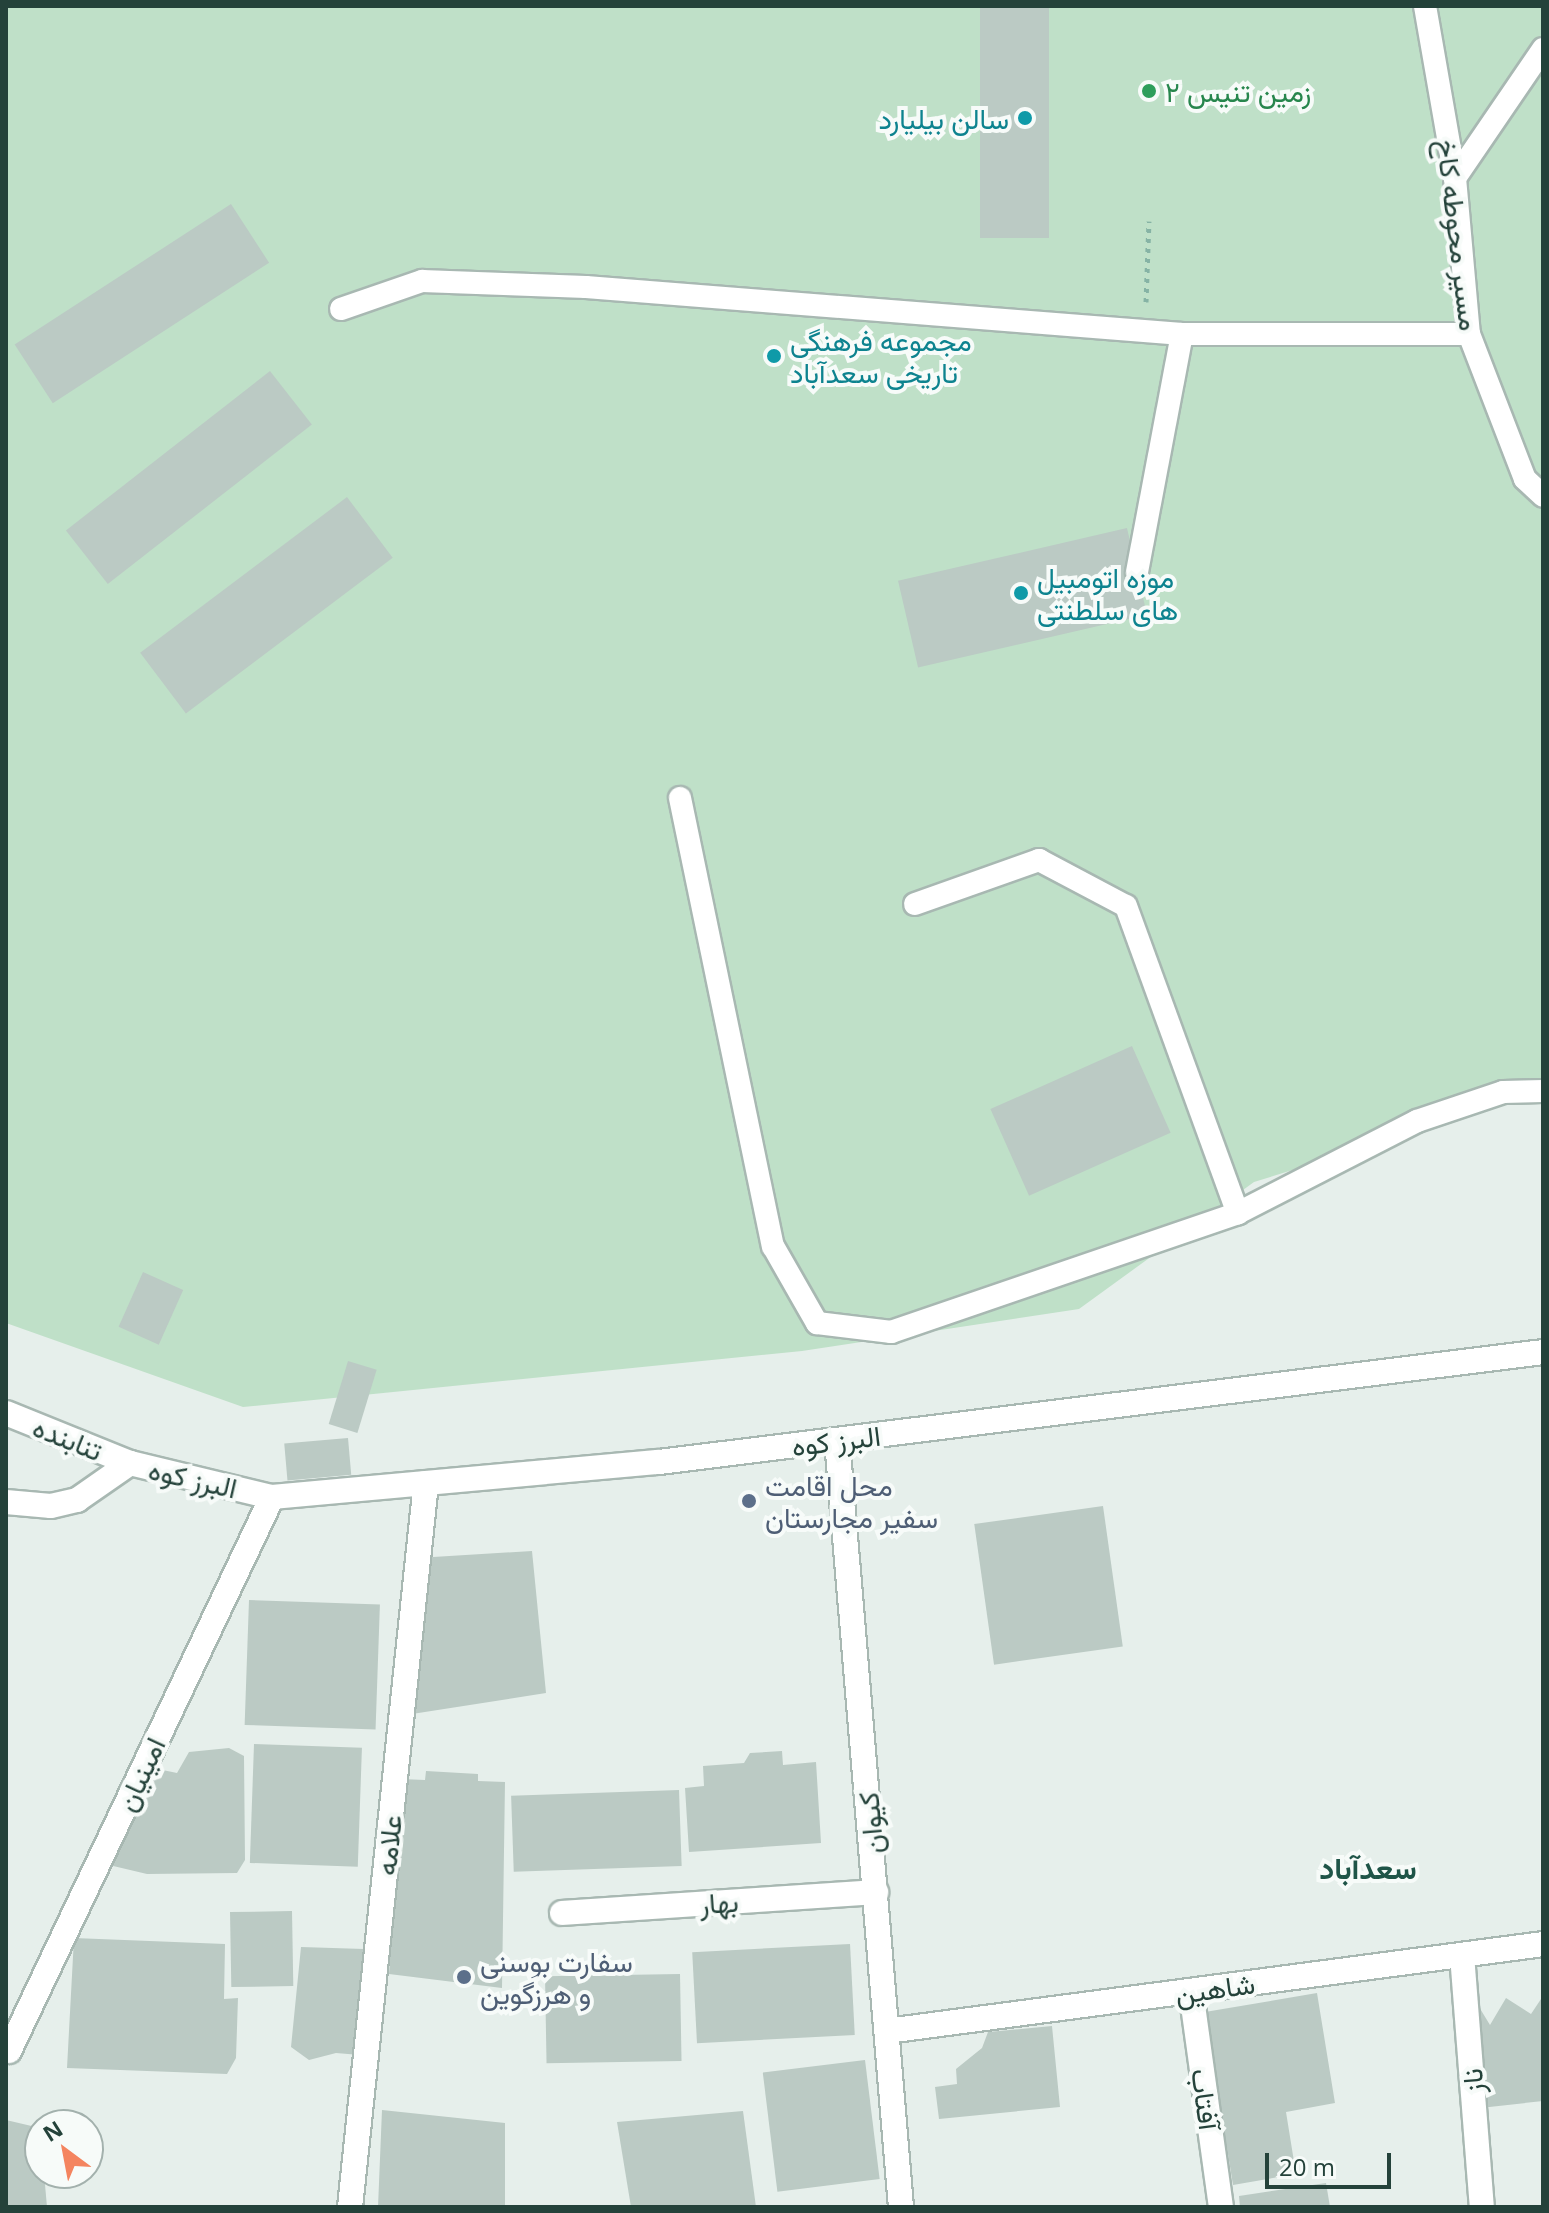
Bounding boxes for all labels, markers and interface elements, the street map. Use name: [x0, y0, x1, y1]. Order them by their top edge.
place label: زمین تنیس ۲: [1165, 74, 1311, 108]
marker: زمین تنیس ۲: [1140, 82, 1158, 100]
place label: سالن بیلیارد: [878, 101, 1009, 135]
marker: سالن بیلیارد: [1016, 109, 1034, 127]
street label: مسیر محوطه کاخ: [1431, 137, 1487, 333]
place label: مجموعه فرهنگی تاریخی سعدآباد: [790, 323, 972, 389]
marker: مجموعه فرهنگی تاریخی سعدآباد: [765, 347, 783, 365]
place label: موزه اتومبیل های سلطنتی: [1037, 560, 1178, 626]
marker: موزه اتومبیل های سلطنتی: [1012, 584, 1030, 602]
street label: تنابنده: [28, 1409, 108, 1467]
street label: البرز کوه: [790, 1418, 882, 1462]
street label: البرز کوه: [146, 1452, 240, 1504]
place label: محل اقامت سفیر مجارستان: [765, 1468, 938, 1534]
marker: محل اقامت سفیر مجارستان: [740, 1492, 758, 1510]
street label: امینیان: [108, 1732, 172, 1816]
street label: کیوان: [851, 1791, 889, 1855]
street label: علامه: [368, 1813, 408, 1877]
district label: سعدآباد: [1319, 1850, 1417, 1886]
street label: بهار: [698, 1884, 740, 1920]
place label: سفارت بوسنی و هرزگوین: [480, 1944, 633, 2010]
street label: شاهین: [1173, 1966, 1257, 2010]
marker: سفارت بوسنی و هرزگوین: [455, 1968, 473, 1986]
street label: آفتاب: [1185, 2066, 1227, 2132]
street label: ناز: [1454, 2067, 1490, 2095]
north arrow: [24, 2109, 104, 2189]
text: N: [37, 2113, 68, 2148]
scale bar: [1269, 2137, 1395, 2187]
text: 20 m: [1279, 2150, 1335, 2183]

